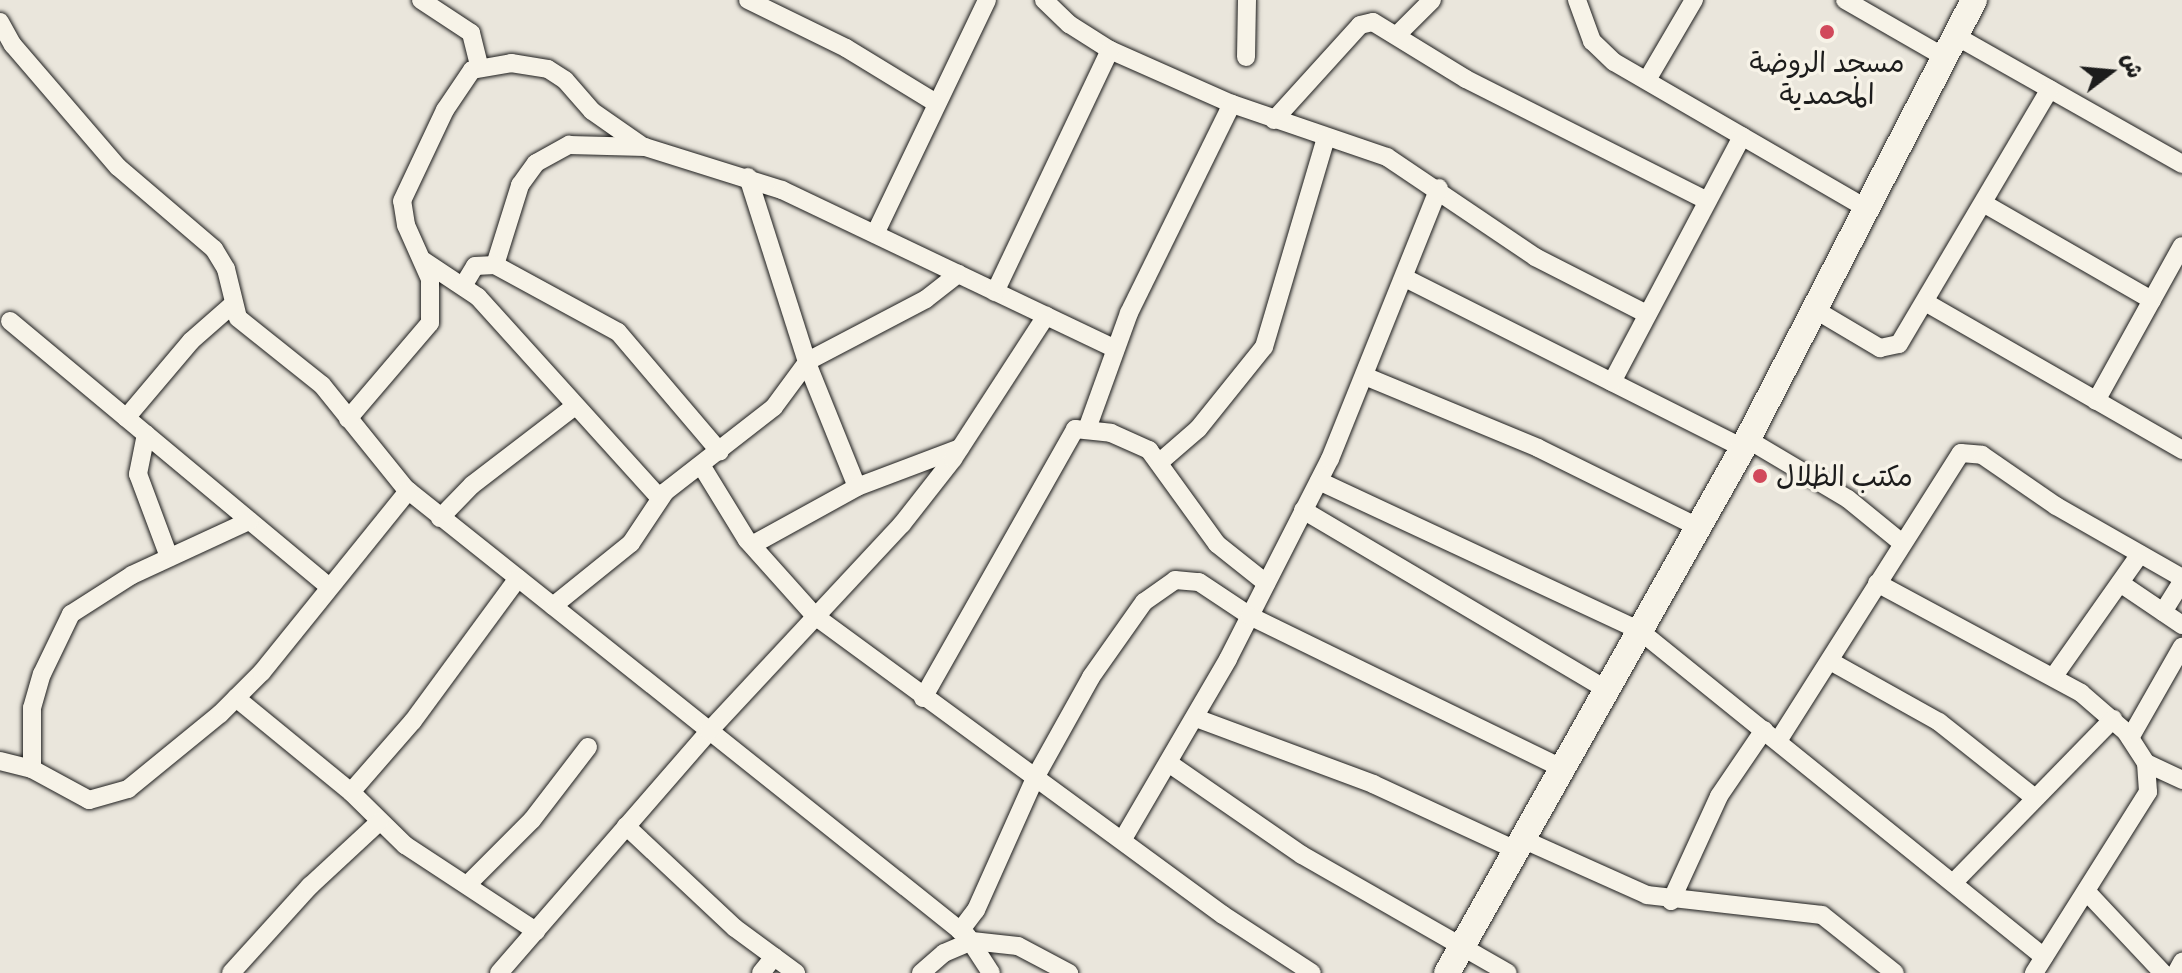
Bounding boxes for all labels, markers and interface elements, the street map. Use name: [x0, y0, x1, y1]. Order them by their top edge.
marker: مسجد الروضة المحمدية: [1818, 23, 1836, 41]
north arrow: [2070, 32, 2150, 112]
place label: مسجد الروضة المحمدية: [1749, 45, 1905, 111]
text: ش: [2116, 50, 2150, 81]
place label: مكتب الظلال: [1776, 459, 1913, 493]
marker: مكتب الظلال: [1751, 467, 1769, 485]

